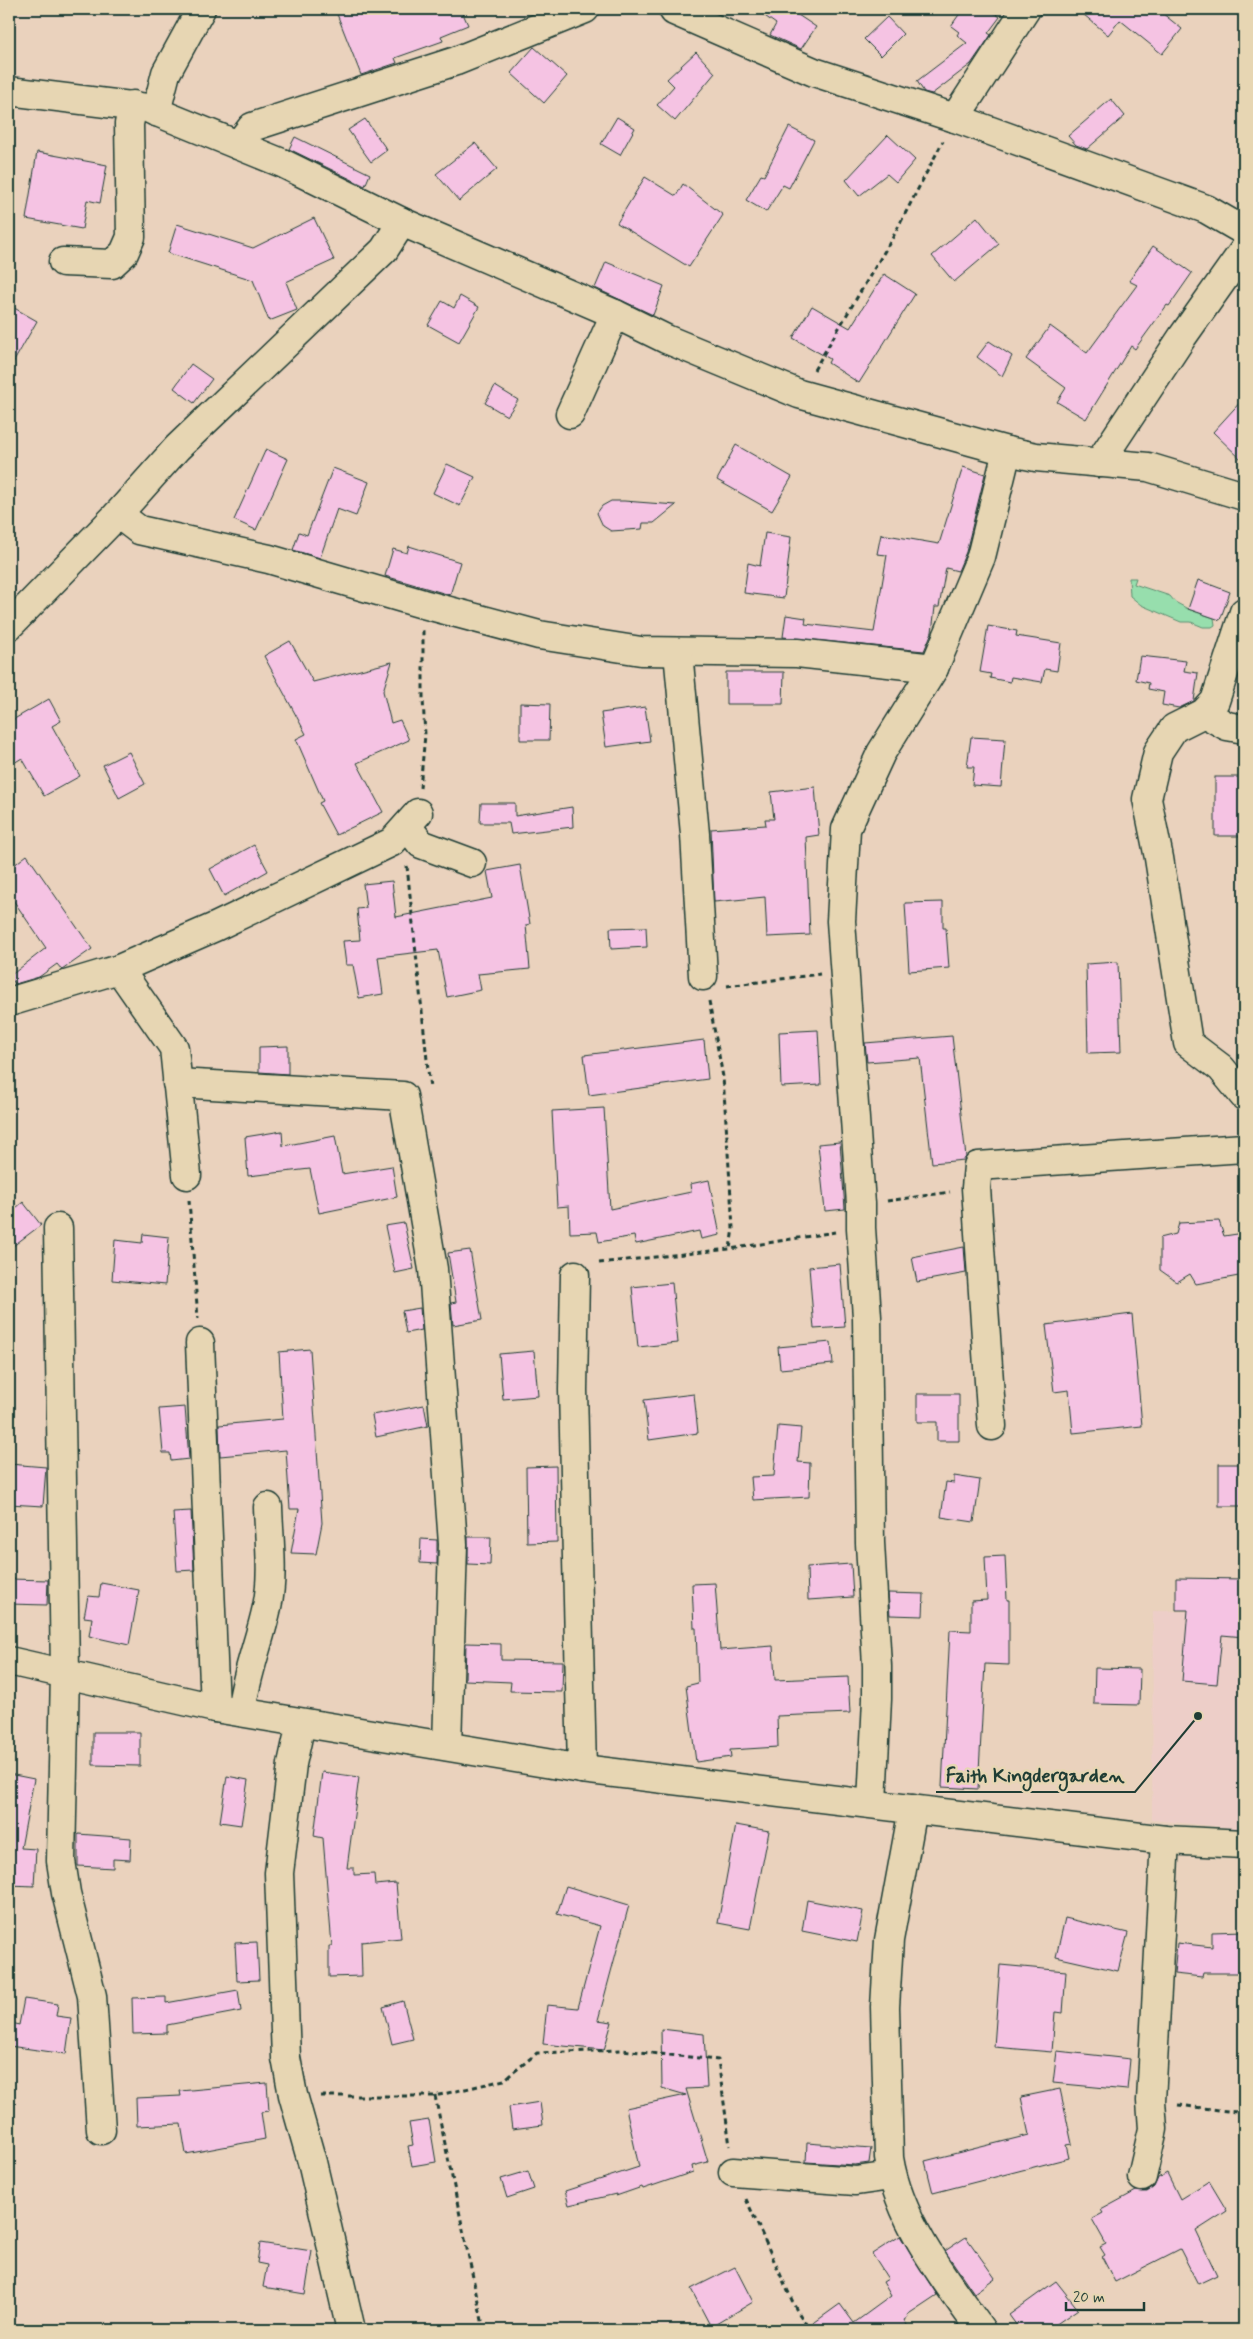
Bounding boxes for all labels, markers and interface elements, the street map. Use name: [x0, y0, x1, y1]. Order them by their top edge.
callout: Faith Kingdergarden: [936, 1757, 1135, 1792]
text: Faith Kingdergarden: [946, 1763, 1125, 1792]
scale bar: [1066, 2279, 1143, 2311]
text: 20 m: [1073, 2288, 1105, 2308]

